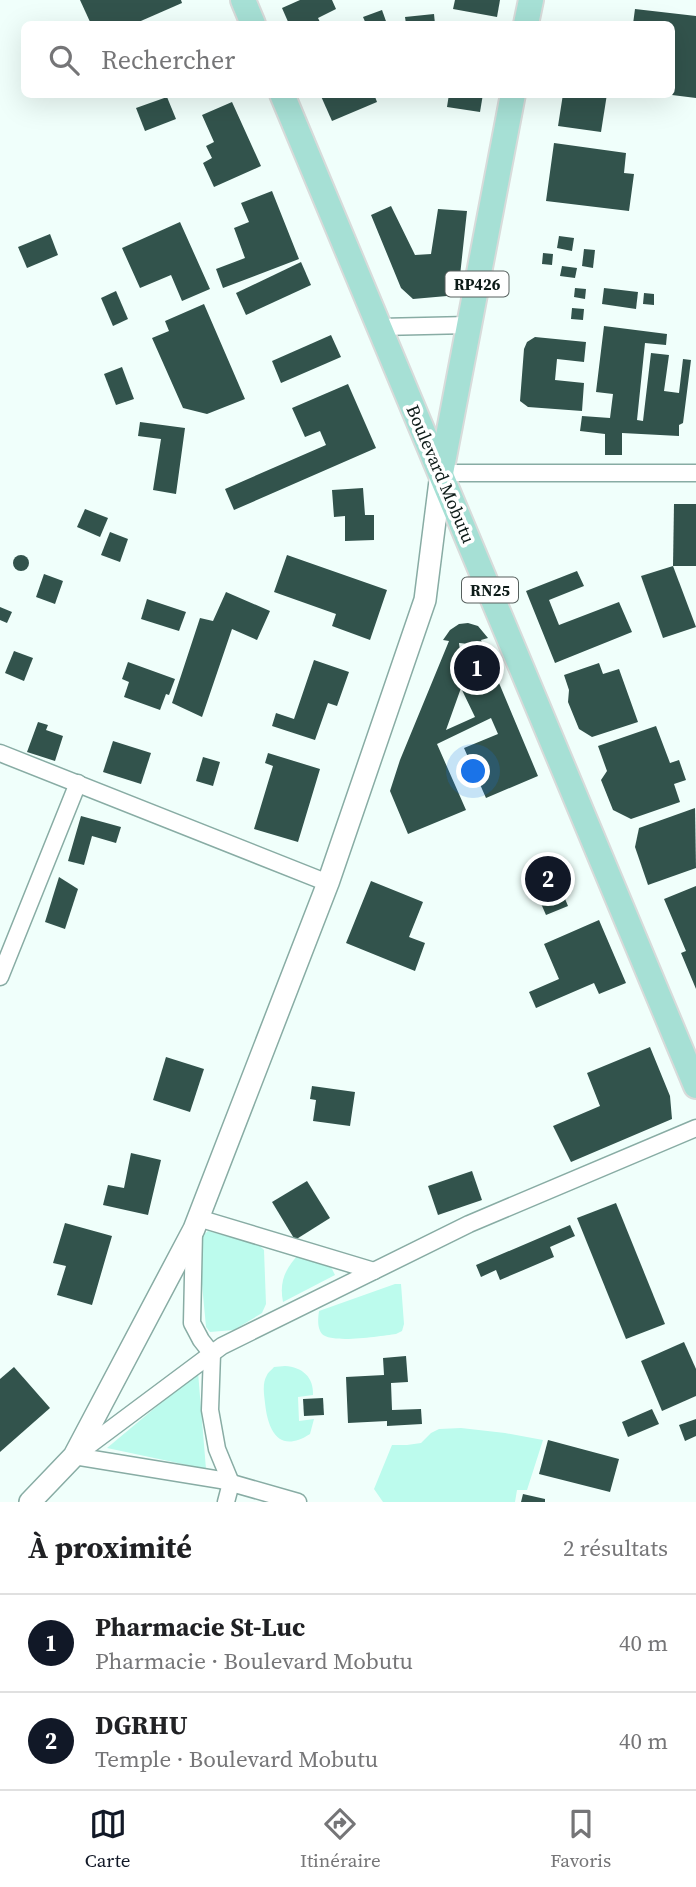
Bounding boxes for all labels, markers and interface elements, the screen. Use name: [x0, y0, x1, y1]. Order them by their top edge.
search box: [21, 21, 675, 98]
icon: search: [45, 41, 83, 79]
text: Rechercher: [101, 42, 235, 78]
road number: RP426: [446, 272, 508, 296]
street label: Boulevard Mobutu: [401, 401, 481, 547]
road number: RN25: [462, 578, 518, 603]
pin: 1: [454, 642, 500, 694]
your location: [456, 754, 490, 788]
pin: 2: [525, 853, 571, 905]
text: À proximité: [28, 1527, 192, 1568]
text: 2 résultats: [563, 1532, 668, 1564]
text: Pharmacie St-Luc: [95, 1609, 305, 1645]
text: 1: [45, 1627, 57, 1659]
text: 40 m: [619, 1627, 668, 1659]
text: Pharmacie · Boulevard Mobutu: [95, 1645, 413, 1677]
text: DGRHU: [95, 1707, 188, 1743]
text: 2: [45, 1725, 57, 1757]
text: 40 m: [619, 1725, 668, 1757]
text: Temple · Boulevard Mobutu: [95, 1743, 378, 1775]
tab: Carte: [85, 1805, 131, 1873]
tab: Itinéraire: [300, 1805, 381, 1873]
tab: Favoris: [550, 1805, 611, 1873]

